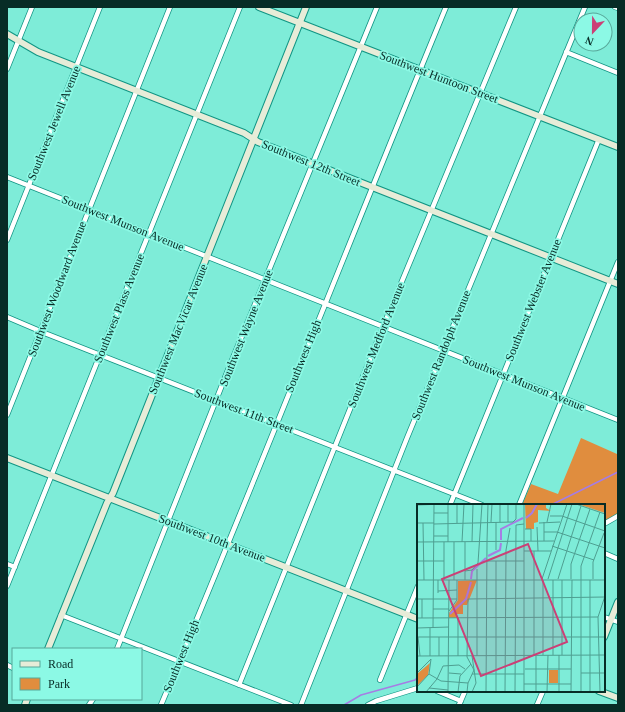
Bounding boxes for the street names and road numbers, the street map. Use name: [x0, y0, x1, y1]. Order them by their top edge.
street label: Southwest Huntoon Street: [378, 48, 501, 106]
street label: Southwest Jewell Avenue: [25, 64, 83, 182]
street label: Southwest 12th Street: [260, 137, 363, 189]
street label: Southwest Munson Avenue: [60, 192, 186, 254]
street label: Southwest Woodward Avenue: [25, 219, 89, 359]
street label: Southwest Webster Avenue: [502, 237, 564, 363]
street label: Southwest Plass Avenue: [91, 251, 147, 365]
street label: Southwest MacVicar Avenue: [145, 262, 211, 396]
street label: Southwest Wayne Avenue: [216, 268, 276, 388]
street label: Southwest Medford Avenue: [344, 280, 408, 410]
street label: Southwest Randolph Avenue: [409, 288, 473, 422]
street label: Southwest High: [282, 318, 324, 394]
street label: Southwest Munson Avenue: [461, 352, 587, 414]
street label: Southwest 11th Street: [193, 386, 296, 437]
street label: Southwest 10th Avenue: [157, 511, 267, 565]
street label: Southwest High: [160, 618, 202, 694]

